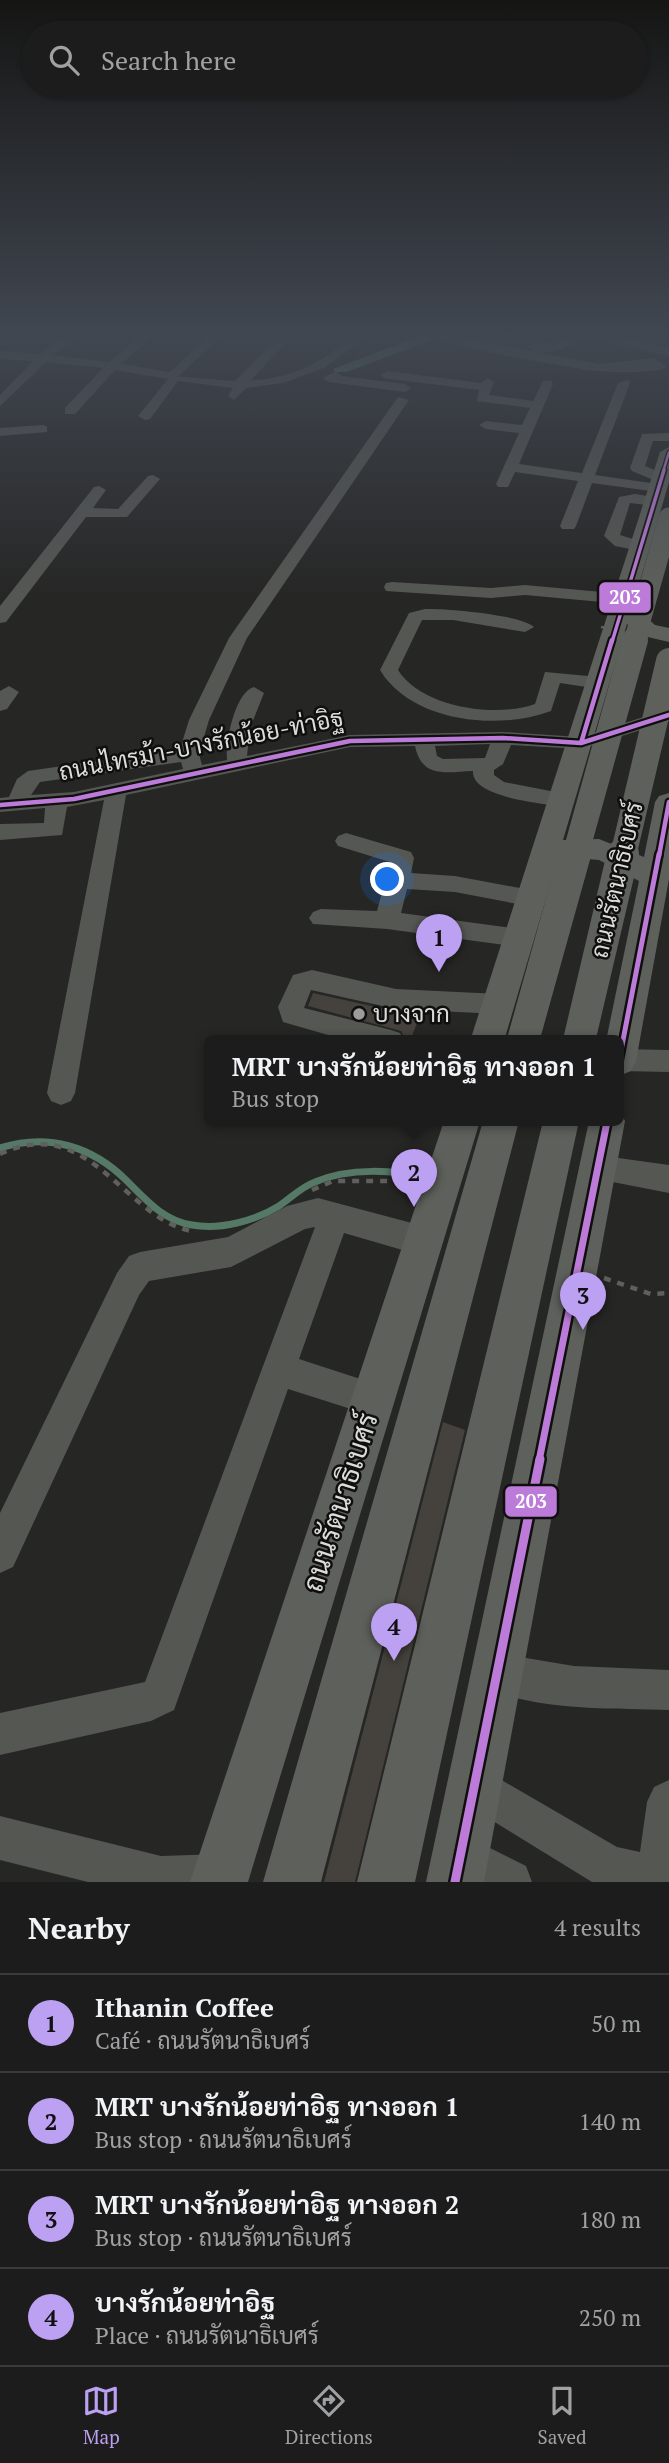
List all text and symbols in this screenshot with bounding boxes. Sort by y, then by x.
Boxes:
search box [21,21,648,98]
icon: search [45,41,83,79]
text: Search here [101,43,236,77]
line badge: 203 [598,581,652,614]
text: 203 [609,584,641,609]
street label: ถนนไทรม้า-บางรักน้อย-ท่าอิฐ [56,701,346,788]
street label: ถนนรัตนาธิเบศร์ [582,798,650,961]
your location [370,862,404,896]
pin: 1 [416,914,462,972]
place label: บางจาก [373,997,450,1029]
marker: บางจาก [351,1006,367,1022]
popup [204,1035,624,1126]
text: MRT บางรักน้อยท่าอิฐ ทางออก 1 [232,1049,596,1083]
text: Bus stop [232,1083,319,1114]
pin: 2 [391,1149,437,1207]
pin: 3 [560,1272,606,1330]
street label: ถนนรัตนาธิเบศร์ [293,1408,386,1596]
line badge: 203 [504,1485,558,1518]
text: 203 [515,1488,547,1513]
pin: 4 [371,1603,417,1661]
text: Nearby [28,1908,130,1948]
text: 4 results [554,1912,641,1943]
text: Ithanin Coffee [95,1990,274,2024]
text: 1 [45,2008,58,2039]
text: 50 m [591,2008,641,2039]
text: Café · ถนนรัตนาธิเบศร์ [95,2025,310,2056]
text: MRT บางรักน้อยท่าอิฐ ทางออก 1 [95,2089,459,2123]
text: 2 [45,2106,58,2137]
text: 140 m [579,2106,641,2137]
text: Bus stop · ถนนรัตนาธิเบศร์ [95,2124,352,2155]
text: MRT บางรักน้อยท่าอิฐ ทางออก 2 [95,2187,459,2221]
text: 3 [45,2204,58,2235]
text: 180 m [579,2204,641,2235]
text: Bus stop · ถนนรัตนาธิเบศร์ [95,2222,352,2253]
text: บางรักน้อยท่าอิฐ [95,2285,275,2319]
text: 4 [45,2302,58,2333]
text: 250 m [579,2302,641,2333]
text: Place · ถนนรัตนาธิเบศร์ [95,2320,319,2351]
tab: Map [82,2382,120,2449]
tab: Directions [285,2382,373,2449]
tab: Saved [537,2382,587,2449]

